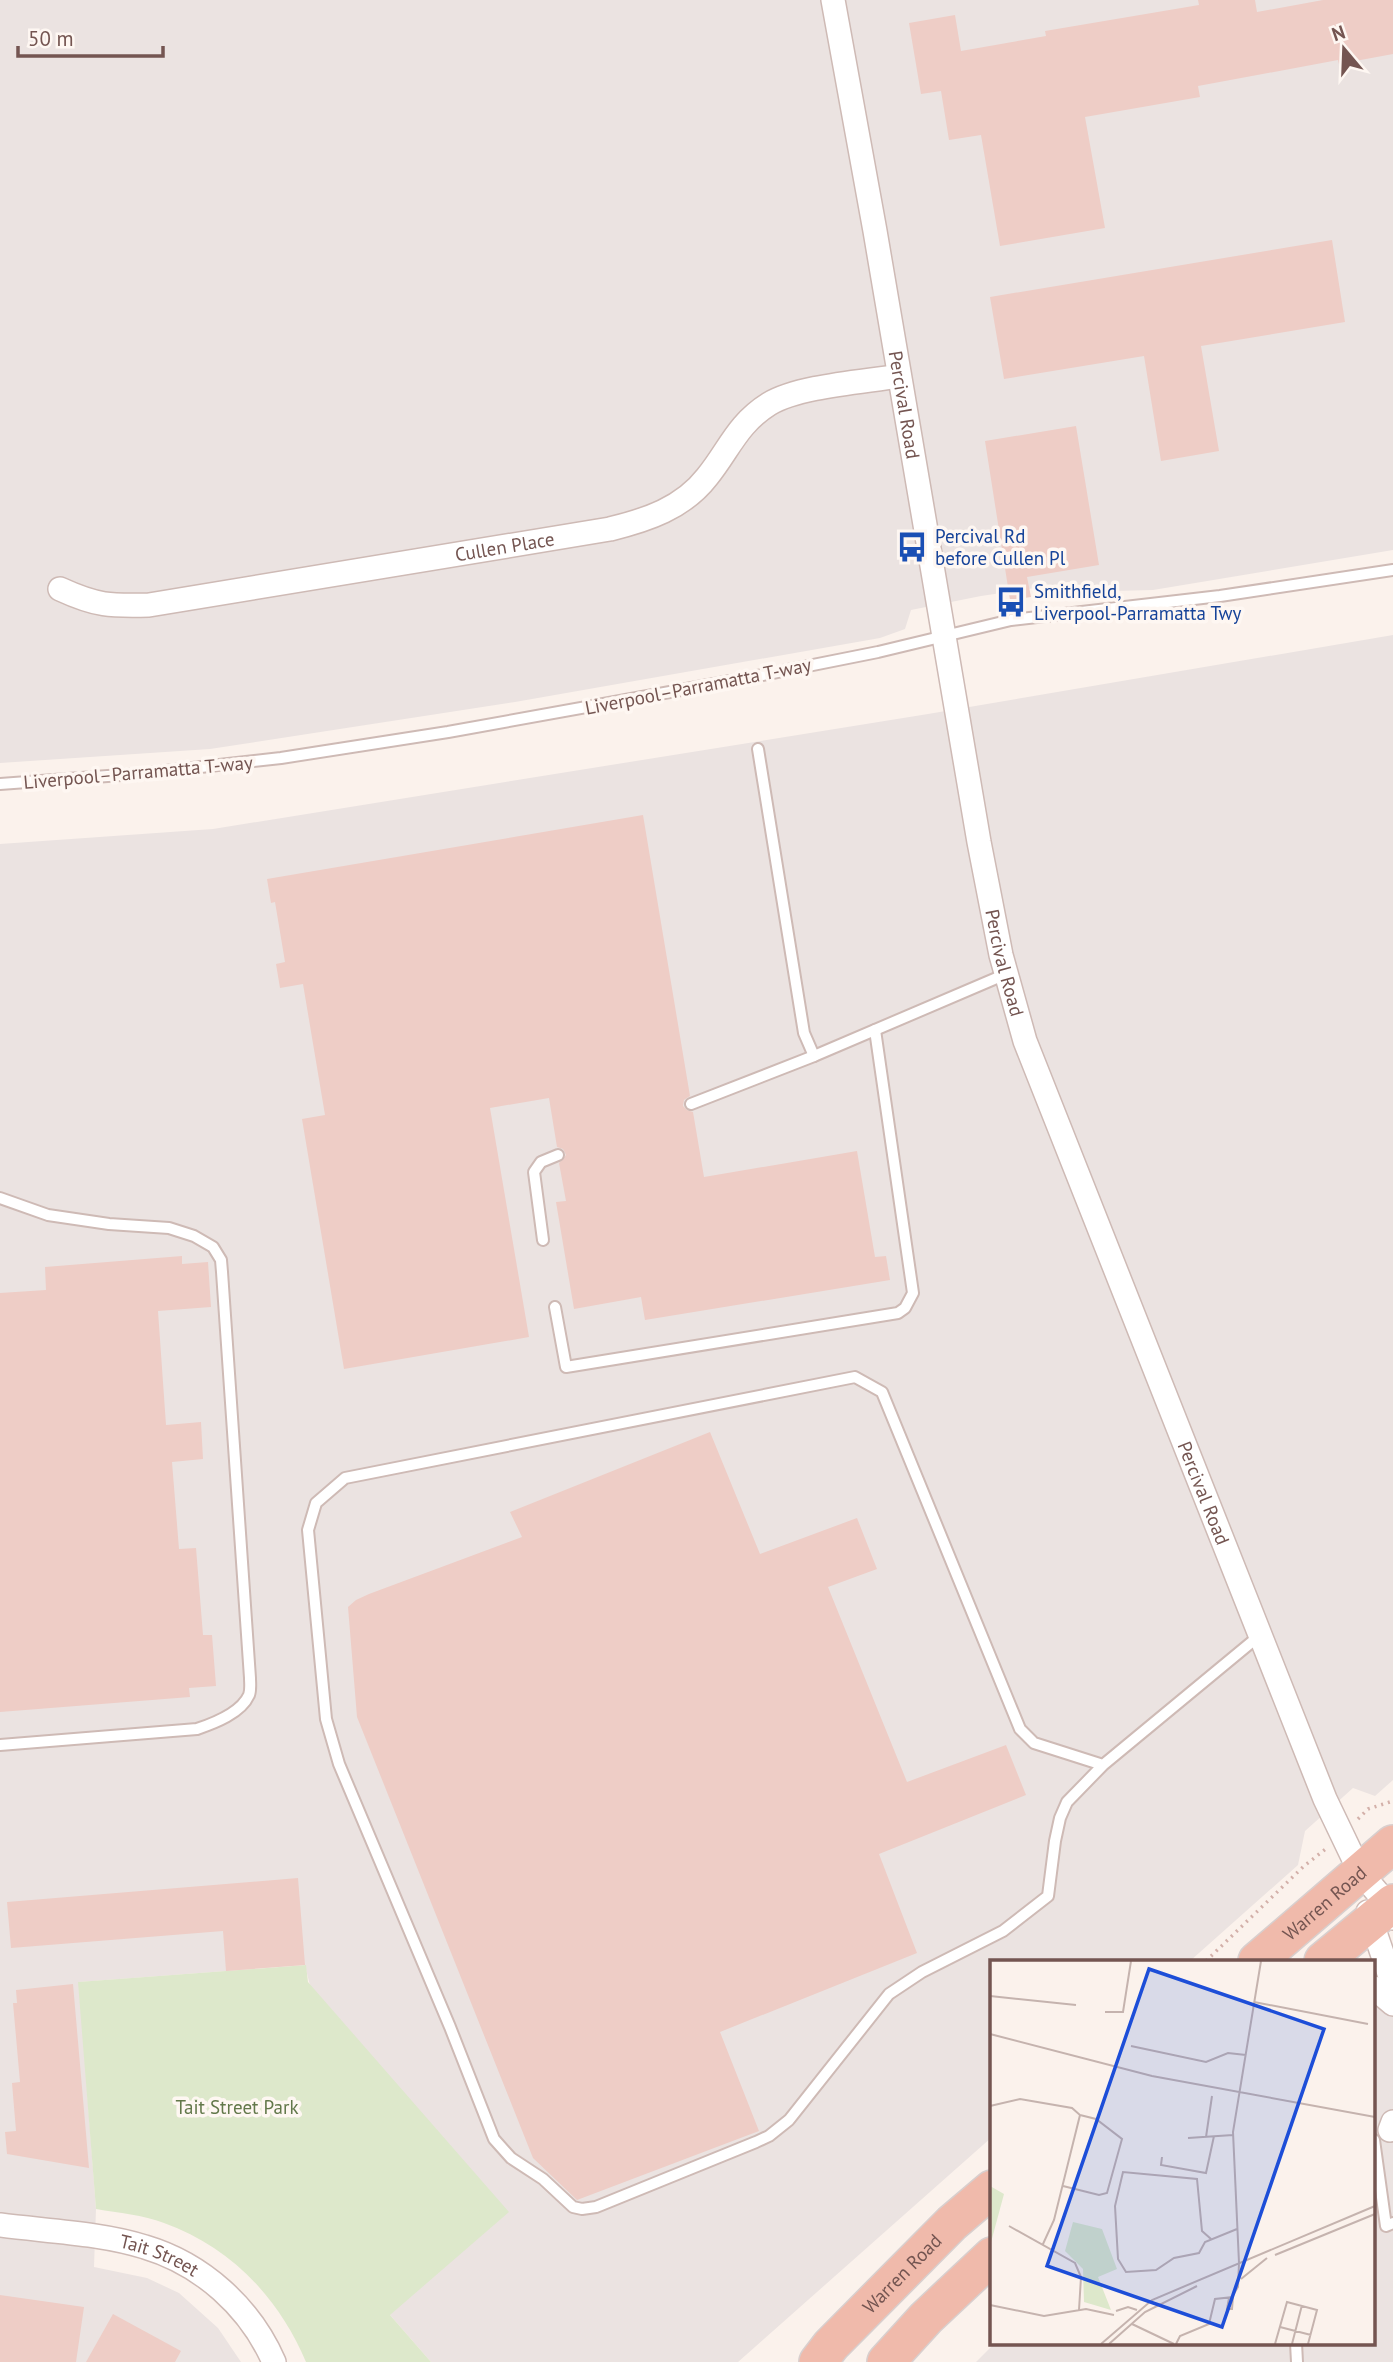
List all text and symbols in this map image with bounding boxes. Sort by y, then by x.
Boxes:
scale bar [18,14,163,58]
north arrow [1309,14,1379,84]
text: N [1329,20,1348,46]
text: 50 m [28,25,74,52]
street label: Percival Road [884,349,926,461]
place label: Percival Rd before Cullen Pl [935,524,1066,570]
street label: Cullen Place [453,526,556,566]
bus stop icon: Percival Rd before Cullen Pl [895,530,929,564]
place label: Smithfield, Liverpool-Parramatta Twy [1034,579,1242,625]
bus stop icon: Smithfield, Liverpool-Parramatta Twy [994,585,1028,619]
street label: Liverpool–Parramatta T-way [583,652,813,720]
street label: Liverpool–Parramatta T-way [22,750,254,794]
street label: Percival Road [980,907,1029,1019]
street label: Percival Road [1173,1438,1235,1548]
street label: Warren Road [1278,1860,1371,1946]
inset map [990,1960,1376,2344]
park label: Tait Street Park [175,2095,299,2119]
street label: Tait Street [118,2229,204,2282]
street label: Warren Road [857,2229,947,2318]

